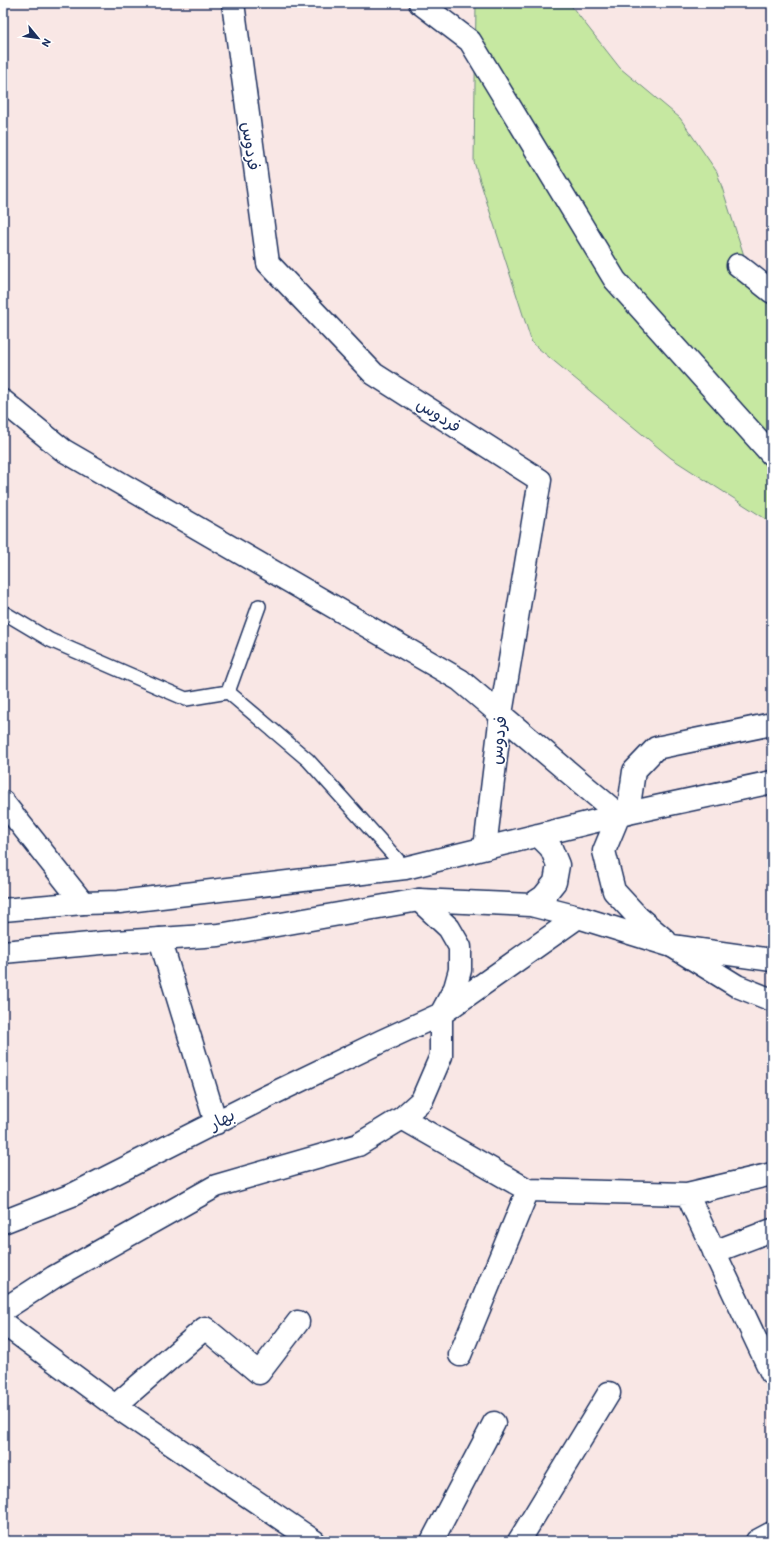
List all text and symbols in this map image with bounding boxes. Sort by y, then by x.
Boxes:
north arrow [18,18,58,58]
text: N [39,36,54,49]
street label: فردوس [238,120,264,172]
street label: فردوس [413,393,465,437]
street label: فردوس [485,715,511,765]
street label: بهار [204,1104,238,1135]

